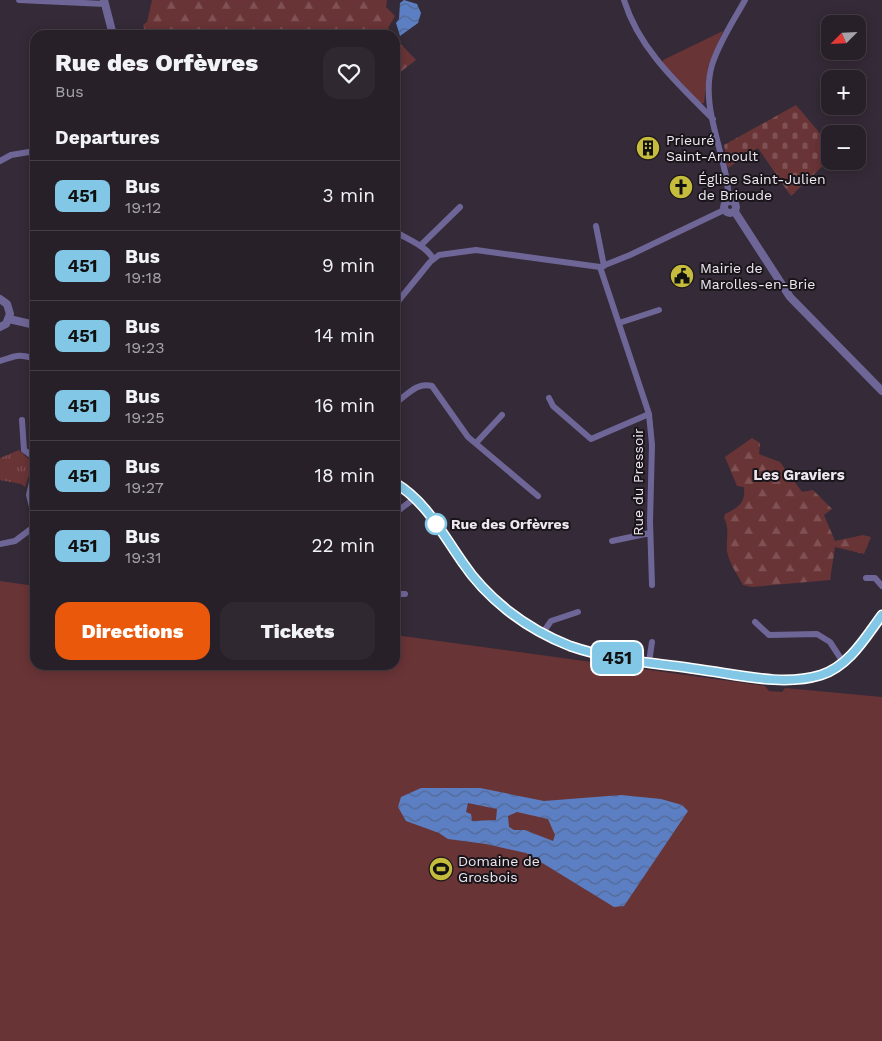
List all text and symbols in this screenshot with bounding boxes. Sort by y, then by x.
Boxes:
north arrow [821,15,866,60]
map controls [821,15,866,170]
button: heart [323,47,375,99]
text: Rue des Orfèvres [55,49,258,77]
button: + [821,70,866,115]
text: Bus [55,82,84,101]
button: − [821,125,866,170]
text: Departures [55,126,160,149]
place label: Prieuré Saint-Arnoult [666,132,758,164]
building icon: Prieuré Saint-Arnoult [635,135,661,161]
place label: Église Saint-Julien de Brioude [698,171,826,203]
church icon: Église Saint-Julien de Brioude [668,174,694,200]
text: Bus [125,175,160,198]
text: 3 min [323,184,375,207]
text: 451 [68,185,97,206]
text: 19:12 [125,198,161,217]
text: Bus [125,245,160,268]
text: 9 min [322,254,375,277]
text: 451 [68,255,97,276]
place label: Mairie de Marolles-en-Brie [700,260,815,292]
public building icon: Mairie de Marolles-en-Brie [669,263,695,289]
text: 19:18 [125,268,162,287]
text: Bus [125,315,160,338]
text: 14 min [315,324,375,347]
text: 451 [68,325,97,346]
text: 19:23 [125,338,165,357]
text: Bus [125,385,160,408]
text: 16 min [315,394,375,417]
text: 451 [68,395,97,416]
text: 19:25 [125,408,165,427]
street label: Rue du Pressoir [630,428,646,536]
text: Bus [125,455,160,478]
text: 18 min [314,464,375,487]
text: 451 [68,465,97,486]
district label: Les Graviers [753,466,845,484]
text: 19:27 [125,478,164,497]
marker: Rue des Orfèvres [425,513,447,535]
place label: Rue des Orfèvres [451,516,570,532]
text: Bus [125,525,160,548]
text: 22 min [311,534,375,557]
text: 451 [68,535,97,556]
text: 19:31 [125,548,161,567]
button: Directions [55,602,210,660]
button: Tickets [220,602,375,660]
line badge: 451 [588,642,646,674]
text: 451 [602,647,632,668]
place label: Domaine de Grosbois [458,853,540,885]
sports icon: Domaine de Grosbois [428,856,454,882]

